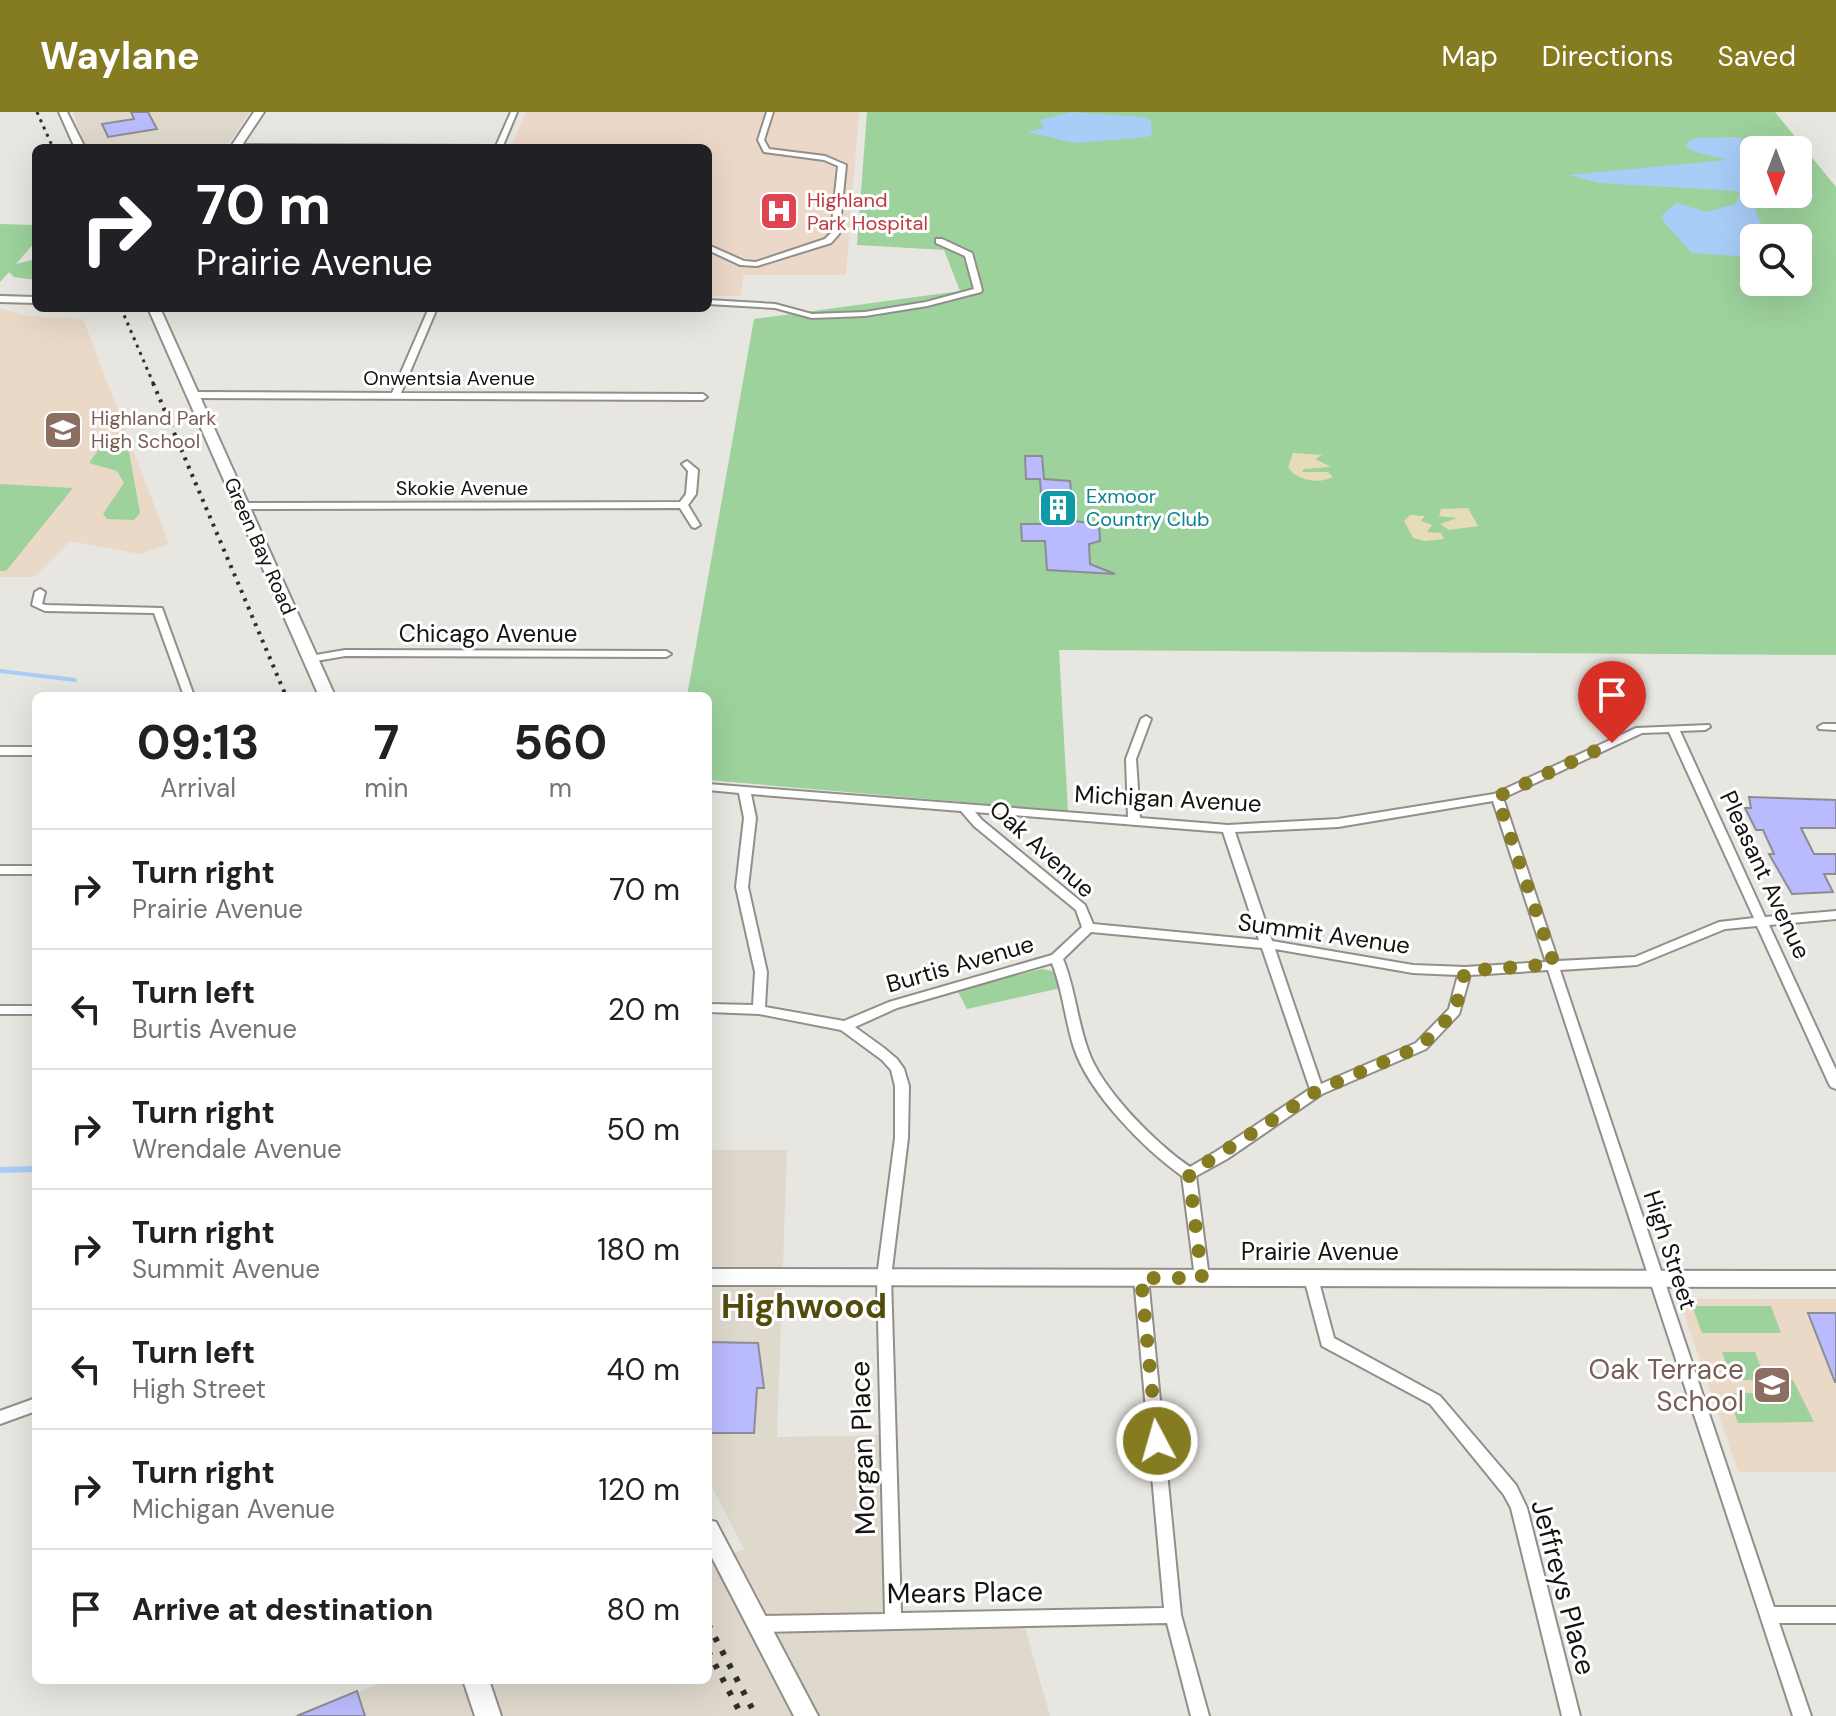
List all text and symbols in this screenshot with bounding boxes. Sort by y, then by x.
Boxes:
text: Waylane [40,31,200,81]
text: Map [1441,38,1498,75]
text: Directions [1542,38,1674,75]
text: Saved [1718,38,1796,75]
north arrow [1740,136,1812,208]
map controls [1740,136,1812,296]
text: 70 m [196,168,331,241]
icon: right [64,176,168,280]
place label: Highland Park Hospital [807,187,928,236]
hospital icon: Highland Park Hospital [758,190,800,232]
button: search [1740,224,1812,296]
text: Prairie Avenue [196,239,433,286]
street label: Onwentsia Avenue [363,365,535,391]
place label: Highland Park High School [91,405,216,454]
school or university icon: Highland Park High School [42,409,84,451]
street label: Green Bay Road [218,473,302,619]
street label: Skokie Avenue [396,475,528,501]
place label: Exmoor Country Club [1086,483,1210,532]
building icon: Exmoor Country Club [1037,487,1079,529]
street label: Chicago Avenue [399,618,577,649]
pin [1578,661,1646,743]
icon: arrive [1590,673,1634,717]
text: 09:13 [137,711,260,774]
text: 7 [373,711,399,774]
text: 560 [513,711,607,774]
text: Arrival [160,771,236,805]
text: min [364,771,409,805]
text: m [549,771,572,805]
street label: Michigan Avenue [1074,778,1262,819]
street label: Pleasant Avenue [1713,786,1818,964]
street label: Oak Avenue [983,793,1102,904]
text: Turn right [132,853,275,892]
icon: right [64,867,108,911]
text: 70 m [609,870,680,909]
text: Prairie Avenue [132,892,303,926]
street label: Summit Avenue [1236,906,1412,961]
street label: Burtis Avenue [882,928,1037,999]
text: Turn left [132,973,255,1012]
icon: left [64,987,108,1031]
text: 20 m [608,990,680,1029]
text: Burtis Avenue [132,1012,297,1046]
text: Turn right [132,1093,275,1132]
icon: right [64,1107,108,1151]
text: 50 m [606,1110,680,1149]
text: Wrendale Avenue [132,1132,342,1166]
street label: High Street [1637,1186,1704,1313]
text: Turn right [132,1213,275,1252]
icon: right [64,1227,108,1271]
text: 180 m [597,1230,680,1269]
street label: Prairie Avenue [1241,1236,1399,1267]
text: Summit Avenue [132,1252,320,1286]
district label: Highwood [721,1284,887,1329]
text: Turn left [132,1333,255,1372]
icon: left [64,1347,108,1391]
text: 40 m [607,1350,680,1389]
place label: Oak Terrace School [1589,1351,1744,1420]
street label: Morgan Place [841,1360,884,1536]
school or university icon: Oak Terrace School [1751,1364,1793,1406]
text: High Street [132,1372,266,1406]
position arrow [1115,1399,1199,1483]
text: Turn right [132,1453,275,1492]
icon: right [64,1467,108,1511]
text: 120 m [598,1470,680,1509]
text: Michigan Avenue [132,1492,335,1526]
street label: Jeffreys Place [1522,1495,1605,1679]
street label: Mears Place [887,1573,1043,1612]
icon: arrive [64,1587,108,1631]
text: Arrive at destination [132,1590,433,1629]
text: 80 m [607,1590,680,1629]

